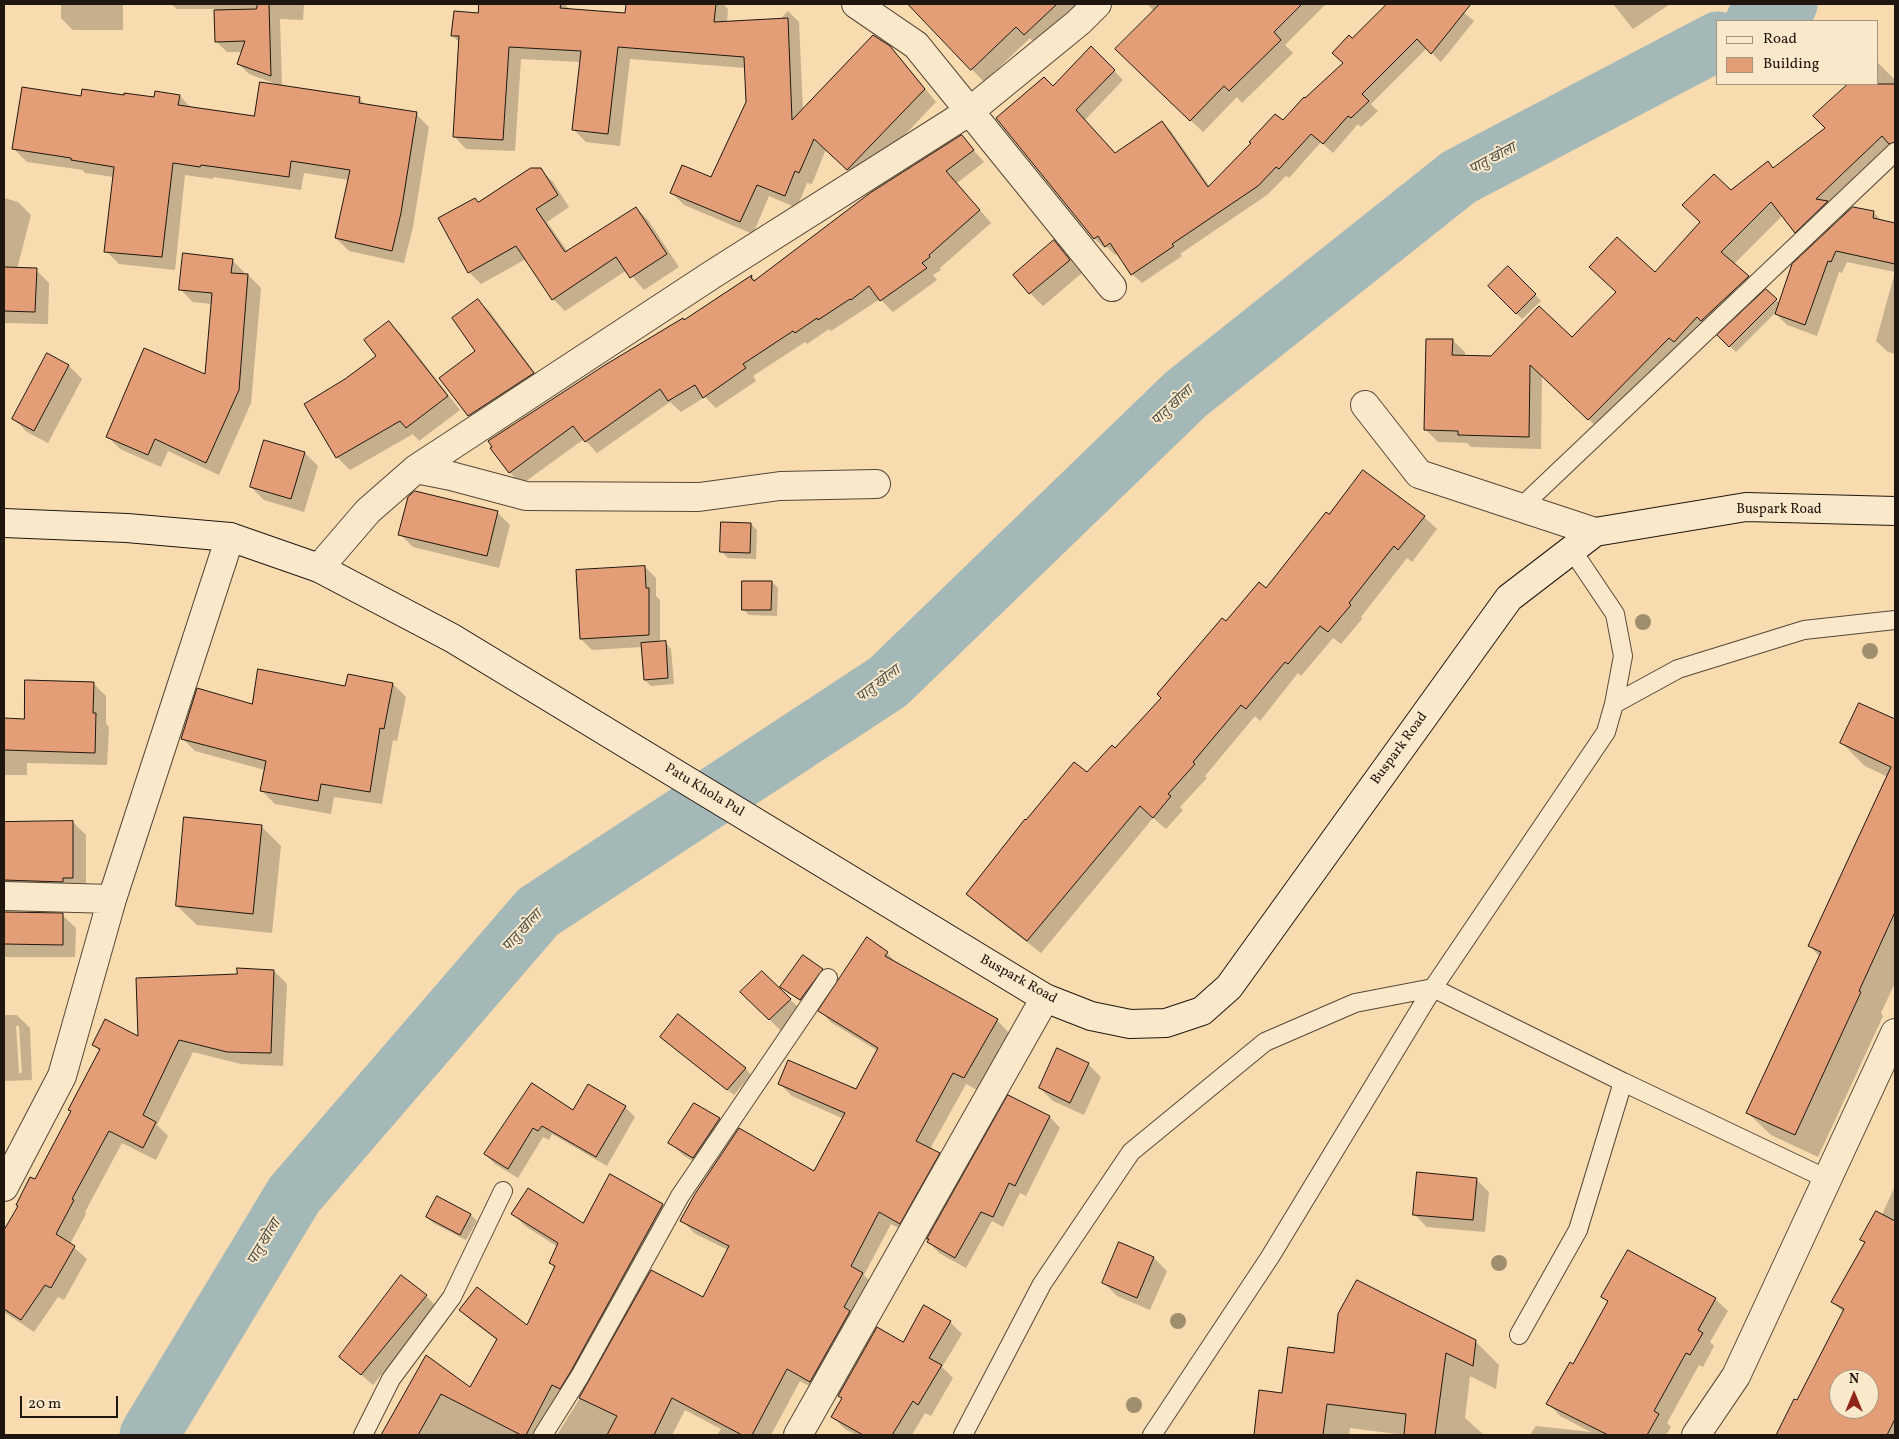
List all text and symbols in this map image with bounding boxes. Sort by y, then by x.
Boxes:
legend [1716,20,1879,85]
text: Road [1763,29,1797,50]
text: Building [1763,54,1819,75]
water label: पातु खोला [1466,140,1520,180]
water label: पातु खोला [1148,383,1198,431]
street label: Buspark Road [1736,502,1822,518]
water label: पातु खोला [853,663,905,707]
street label: Buspark Road [1368,709,1432,789]
street label: Patu Khola Pul [661,761,747,821]
water label: पातु खोला [499,907,547,957]
street label: Buspark Road [977,952,1059,1008]
water label: पातु खोला [244,1217,286,1269]
north arrow [1829,1369,1879,1419]
text: N [1849,1370,1859,1389]
scale bar [22,1386,120,1418]
text: 20 m [28,1394,61,1415]

